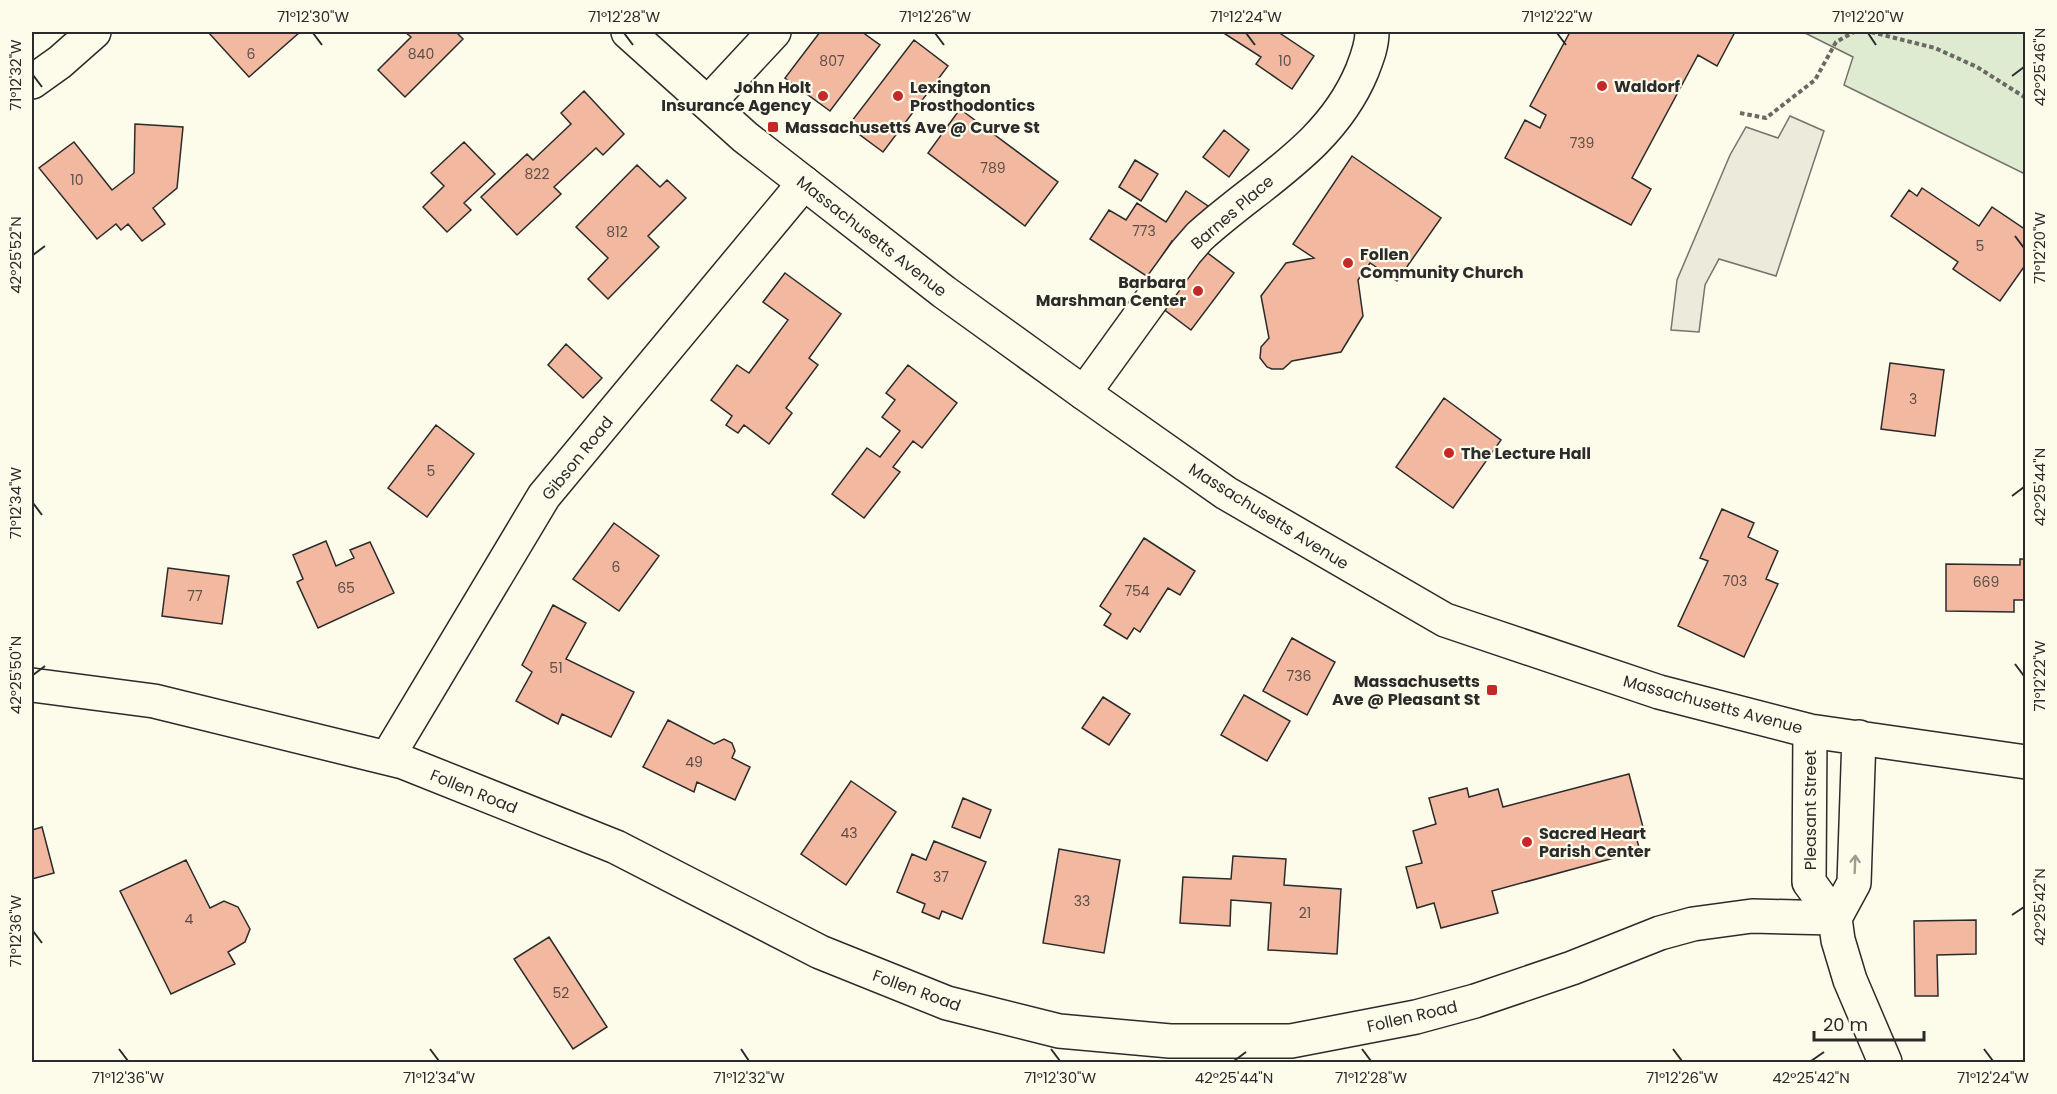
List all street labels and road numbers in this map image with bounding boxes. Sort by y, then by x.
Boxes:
street label: Massachusetts Avenue [792,170,952,302]
street label: Barnes Place [1186,170,1279,255]
street label: Gibson Road [536,411,618,505]
street label: Massachusetts Avenue [1184,458,1353,575]
street label: Massachusetts Avenue [1621,669,1805,740]
street label: Pleasant Street [1799,750,1822,870]
street label: Follen Road [427,764,521,819]
street label: Follen Road [870,964,964,1017]
street label: Follen Road [1365,995,1460,1038]

